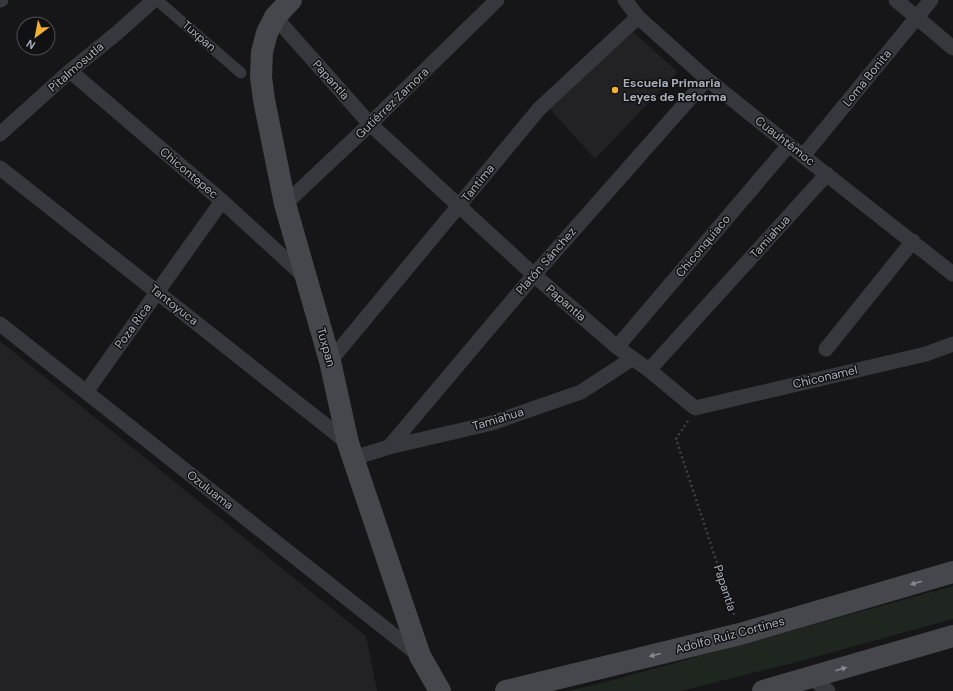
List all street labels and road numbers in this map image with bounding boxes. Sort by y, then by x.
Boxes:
street label: Tuxpan [179,17,219,55]
street label: Pitalmosutla [45,39,107,95]
street label: Loma Bonita [839,46,895,110]
street label: Papantla [309,57,353,103]
street label: Gutiérrez Zamora [352,64,432,142]
street label: Cuauhtémoc [752,113,818,169]
street label: Chicontepec [156,144,222,202]
street label: Tantima [458,161,498,205]
street label: Chiconquiaco [672,211,734,281]
street label: Tamiahua [746,212,794,262]
street label: Platón Sánchez [512,224,580,298]
street label: Tantoyuca [146,281,202,329]
street label: Papantla [543,281,589,325]
street label: Poza Rica [111,300,155,352]
street label: Tuxpan [313,326,339,368]
street label: Chiconamel [791,362,859,392]
street label: Tamiahua [470,404,526,434]
street label: Ozuluama [183,467,237,513]
street label: Papantla [710,563,740,613]
street label: Adolfo Ruiz Cortines [674,613,786,657]

